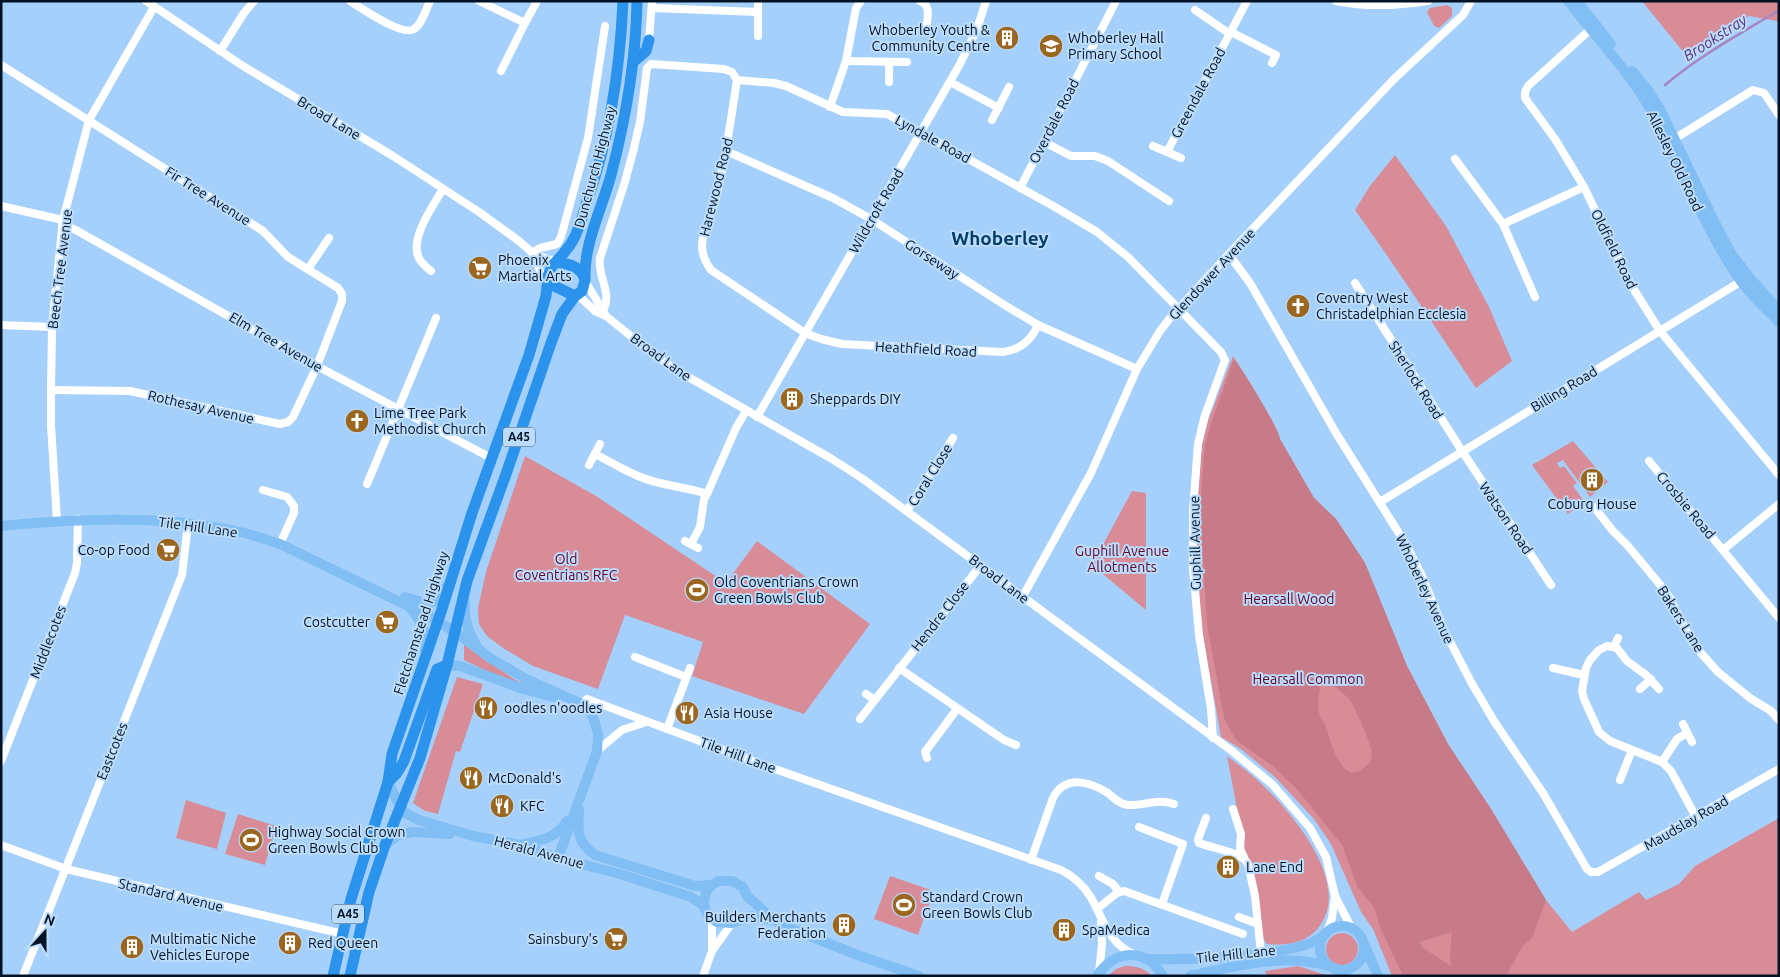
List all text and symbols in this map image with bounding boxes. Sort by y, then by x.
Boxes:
water label: Brookstray [1680,10,1750,64]
place label: Whoberley Youth & Community Centre [869,22,991,54]
building icon: Whoberley Youth & Community Centre [994,25,1020,51]
place label: Whoberley Hall Primary School [1068,30,1164,62]
school or university icon: Whoberley Hall Primary School [1038,33,1064,59]
street label: Greendale Road [1167,45,1229,141]
street label: Overdale Road [1026,76,1082,166]
street label: Broad Lane [294,93,364,143]
street label: Dunchurch Highway [571,104,619,230]
street label: Allesley Old Road [1644,108,1706,214]
street label: Lyndale Road [892,112,974,166]
street label: Harewood Road [696,136,736,238]
street label: Fir Tree Avenue [162,163,254,229]
street label: Wildcroft Road [845,166,907,256]
street label: Oldfield Road [1588,207,1640,291]
street label: Beech Tree Avenue [45,208,75,330]
street label: Glendower Avenue [1165,225,1259,323]
district label: Whoberley [951,227,1049,249]
street label: Gorseway [902,236,962,283]
place label: Phoenix Martial Arts [498,252,572,284]
supermarket icon: Phoenix Martial Arts [467,255,493,281]
place label: Coventry West Christadelphian Ecclesia [1316,290,1467,322]
church icon: Coventry West Christadelphian Ecclesia [1285,293,1311,319]
street label: Elm Tree Avenue [226,309,326,375]
street label: Broad Lane [628,330,694,384]
street label: Heathfield Road [875,338,977,360]
street label: Sherlock Road [1386,338,1446,422]
street label: Billing Road [1528,363,1600,415]
building icon: Sheppards DIY [779,386,805,412]
street label: Rothesay Avenue [146,387,256,427]
place label: Sheppards DIY [810,391,901,407]
place label: Lime Tree Park Methodist Church [374,405,486,437]
church icon: Lime Tree Park Methodist Church [344,408,370,434]
road number: A45 [503,428,535,447]
street label: Coral Close [905,441,955,509]
building icon: Coburg House [1579,467,1605,493]
street label: Crosbie Road [1653,468,1719,542]
street label: Watson Road [1476,479,1536,557]
street label: Guphill Avenue [1186,496,1204,590]
place label: Coburg House [1547,496,1637,512]
street label: Tile Hill Lane [157,514,239,540]
street label: Whoberley Avenue [1393,532,1457,646]
supermarket icon: Co-op Food [155,537,181,563]
place label: Co-op Food [78,542,150,558]
park label: Guphill Avenue Allotments [1075,543,1169,575]
street label: Fletchamstead Highway [390,549,452,697]
park label: Old Coventrians RFC [515,551,618,583]
street label: Broad Lane [966,551,1032,607]
place label: Old Coventrians Crown Green Bowls Club [714,574,859,606]
sports icon: Old Coventrians Crown Green Bowls Club [684,577,710,603]
street label: Hendre Close [908,578,972,654]
street label: Bakers Lane [1654,583,1708,655]
park label: Hearsall Wood [1243,591,1335,607]
street label: Middlecotes [27,603,69,681]
supermarket icon: Costcutter [374,609,400,635]
place label: Costcutter [303,614,371,630]
park label: Hearsall Common [1253,671,1363,687]
restaurant icon: oodles n'oodles [473,695,499,721]
place label: oodles n'oodles [504,700,602,716]
restaurant icon: Asia House [674,700,700,726]
place label: Asia House [704,705,773,721]
street label: Eastcotes [93,720,131,782]
street label: Tile Hill Lane [698,734,778,776]
restaurant icon: McDonald's [458,765,484,791]
place label: McDonald's [488,770,561,786]
street label: Maudslay Road [1641,792,1731,854]
restaurant icon: KFC [489,793,515,819]
place label: KFC [520,798,545,814]
place label: Highway Social Crown Green Bowls Club [268,824,406,856]
sports icon: Highway Social Crown Green Bowls Club [238,827,264,853]
street label: Herald Avenue [492,832,586,872]
building icon: Lane End [1215,854,1241,880]
place label: Lane End [1246,859,1303,875]
street label: Standard Avenue [117,875,225,915]
place label: Standard Crown Green Bowls Club [922,889,1033,921]
sports icon: Standard Crown Green Bowls Club [891,892,917,918]
road number: A45 [332,904,364,924]
north arrow [20,907,70,957]
place label: Builders Merchants Federation [705,909,826,941]
text: N [42,911,57,929]
building icon: Builders Merchants Federation [831,912,857,938]
building icon: SpaMedica [1051,917,1077,943]
place label: SpaMedica [1082,922,1150,938]
supermarket icon: Sainsbury's [603,926,629,952]
building icon: Red Queen [277,930,303,956]
place label: Multimatic Niche Vehicles Europe [150,931,256,963]
place label: Sainsbury's [528,931,598,947]
building icon: Multimatic Niche Vehicles Europe [119,934,145,960]
place label: Red Queen [308,935,378,951]
street label: Tile Hill Lane [1195,942,1277,966]

